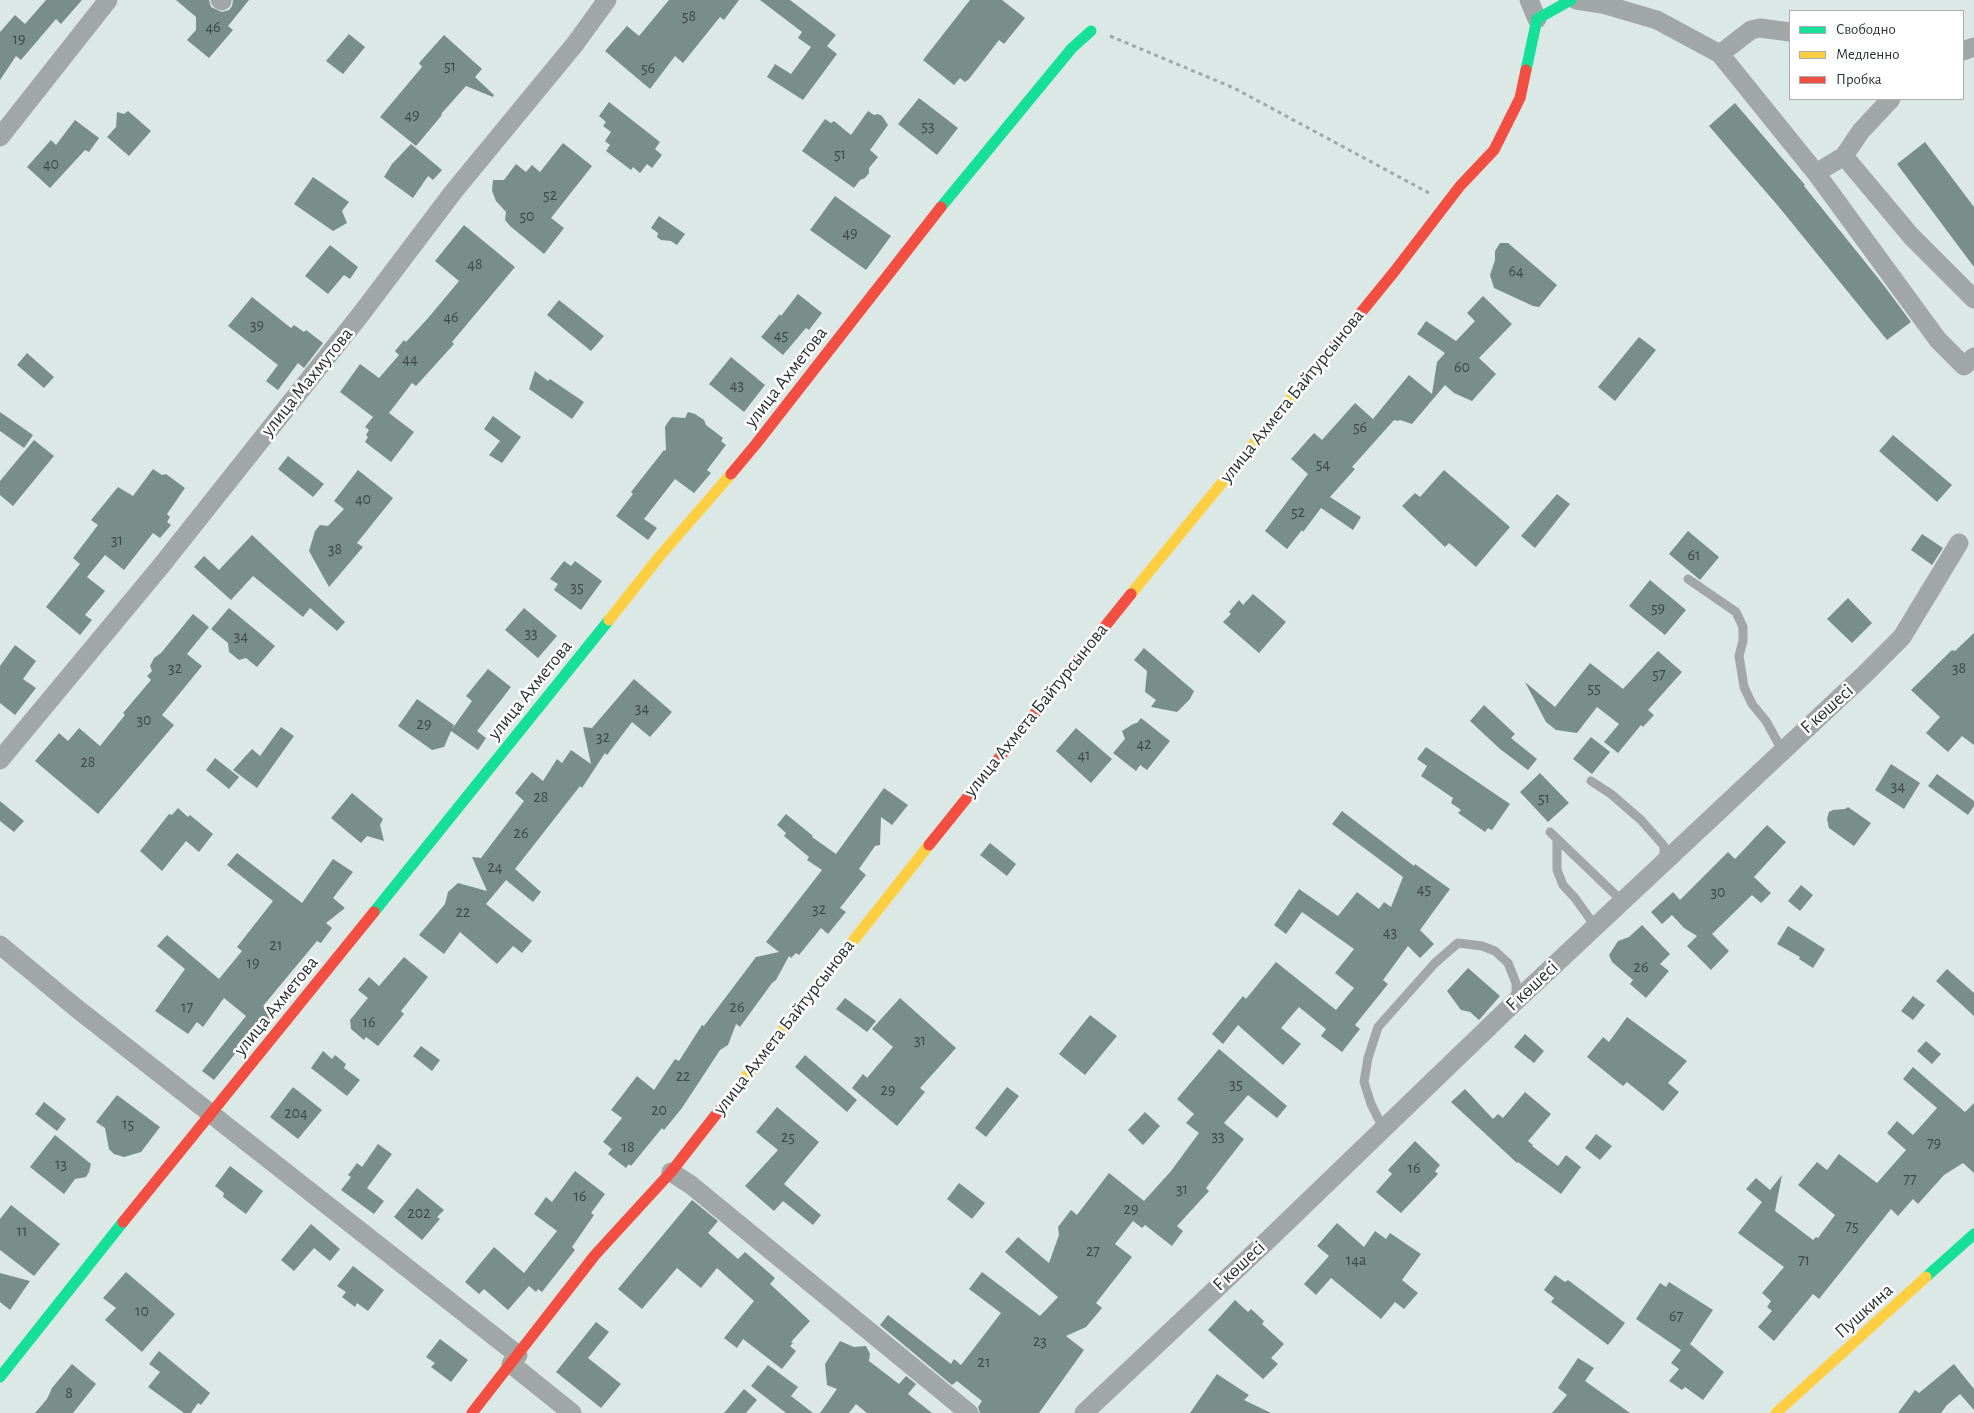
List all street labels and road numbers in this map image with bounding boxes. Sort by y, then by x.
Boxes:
street label: улица Ахмета Байтурсынова [1215,305,1369,487]
street label: улица Ахметова [740,322,832,432]
street label: улица Махмутова [256,323,358,441]
street label: улица Ахмета Байтурсынова [959,619,1113,801]
street label: улица Ахметова [483,636,577,744]
street label: F көшесі [1796,679,1858,739]
street label: улица Ахмета Байтурсынова [708,935,860,1119]
street label: улица Ахметова [229,952,323,1060]
street label: F көшесі [1501,956,1563,1016]
street label: F көшесі [1208,1236,1270,1296]
street label: Пушкина [1830,1279,1898,1343]

